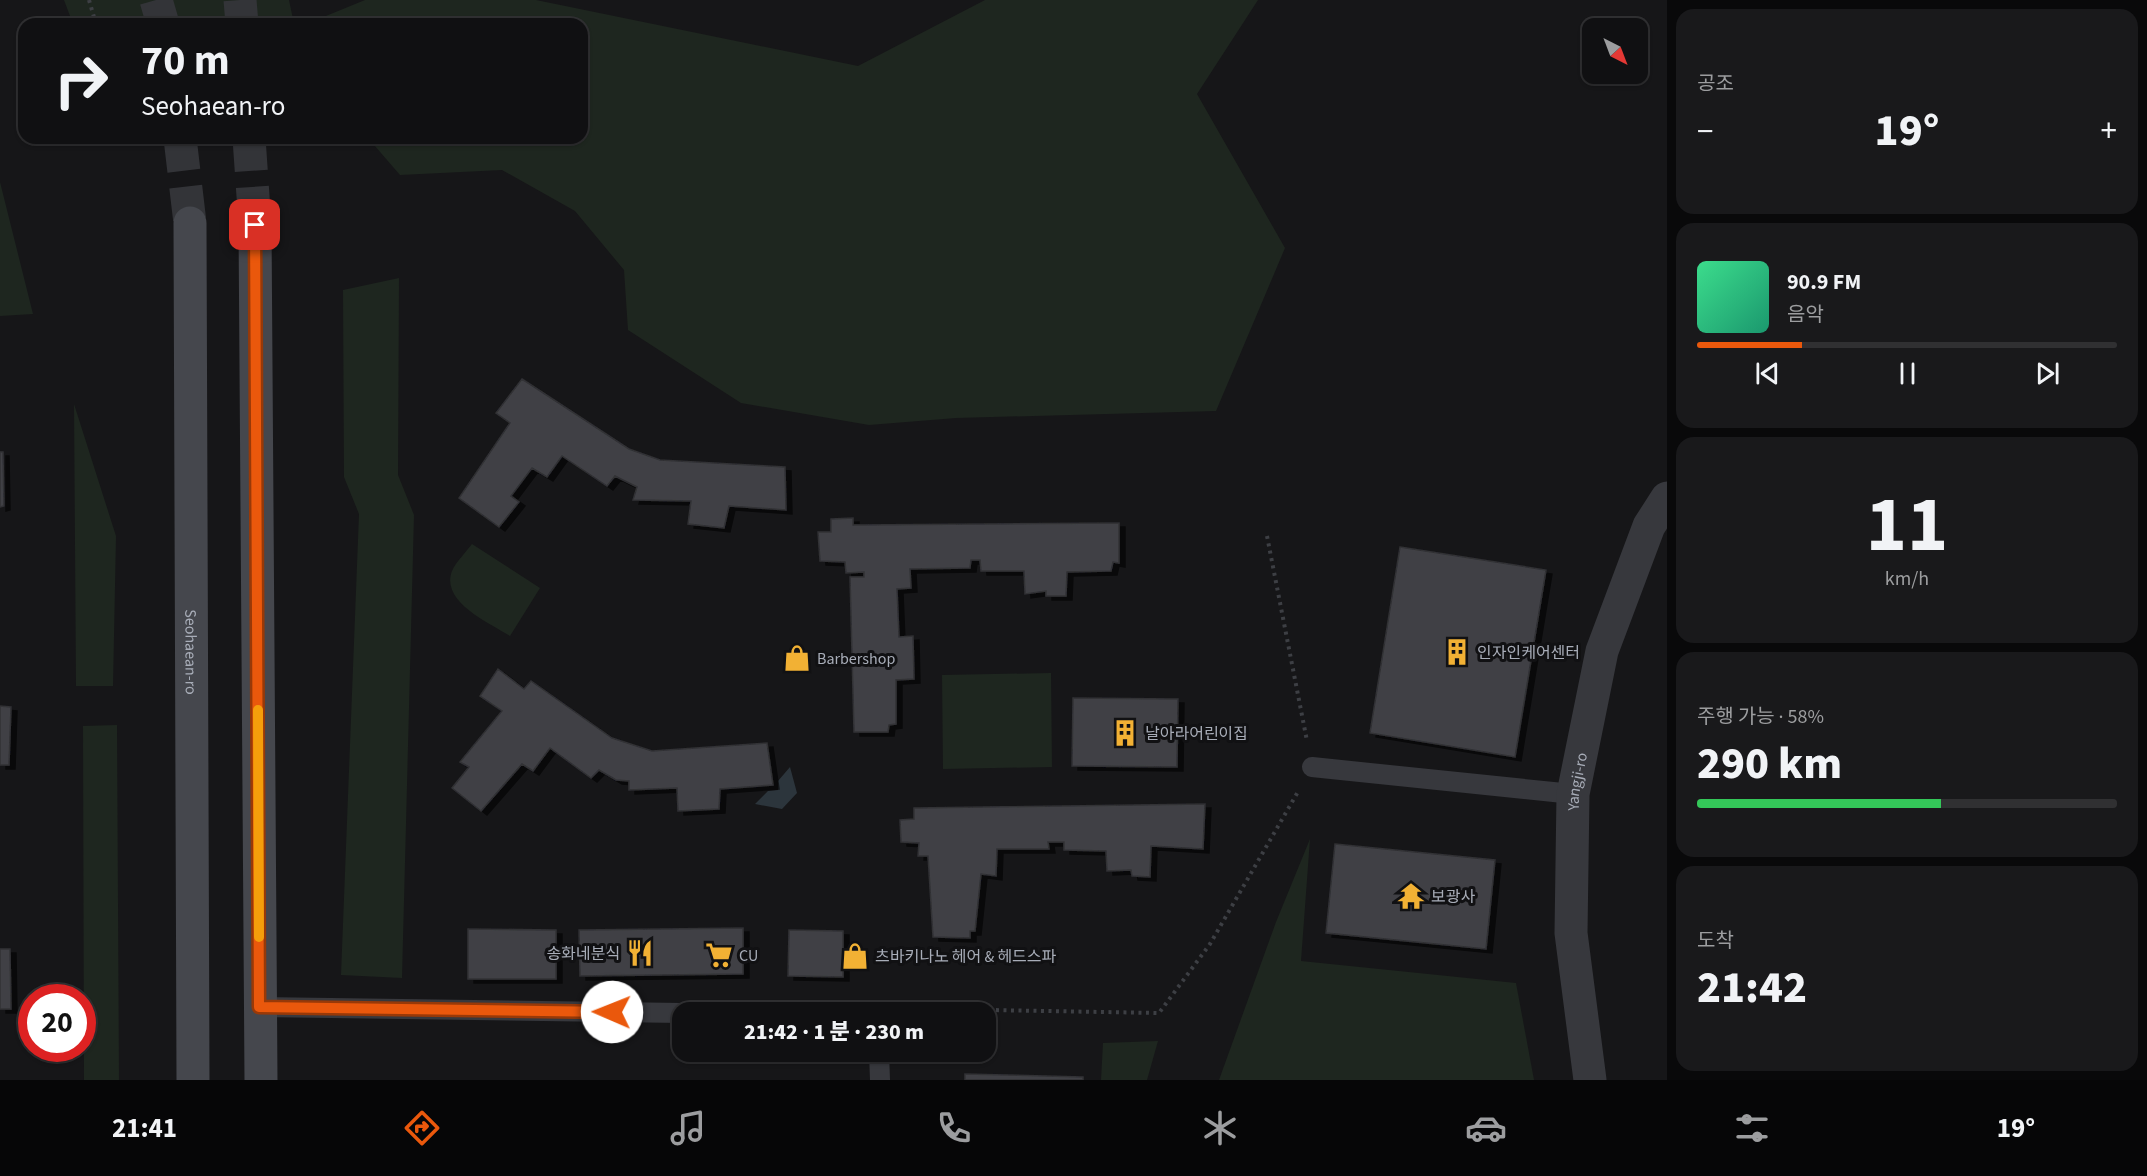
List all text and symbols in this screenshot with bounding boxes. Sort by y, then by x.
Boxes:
north arrow [1582,18,1648,84]
map controls [1582,18,1648,84]
text: 70 m [141,31,230,91]
icon: right [42,42,120,120]
text: 공조 [1697,70,1734,98]
text: Seohaean-ro [141,87,285,126]
text: 19° [1875,99,1939,163]
text: − [1697,108,1713,155]
text: + [2101,108,2117,155]
pin [229,199,280,250]
icon: arrive [238,208,271,241]
text: 90.9 FM [1787,266,1861,298]
text: 음악 [1787,301,1824,329]
icon: previous [1751,357,1784,390]
icon: pause [1891,357,1924,390]
icon: next [2031,357,2064,390]
text: 11 [1866,470,1948,581]
text: km/h [1885,565,1929,593]
street label: Seohaean-ro [179,609,202,695]
building icon: 인자인케어센터 [1442,637,1472,667]
place label: 인자인케어센터 [1477,642,1580,664]
shop icon: Barbershop [782,643,812,673]
place label: Barbershop [817,648,895,670]
text: 주행 가능 · 58% [1697,703,1824,731]
building icon: 날아라어린이집 [1110,718,1140,748]
place label: 날아라어린이집 [1145,723,1248,745]
text: 290 km [1697,732,1842,796]
street label: Yangji-ro [1563,751,1593,812]
temple icon: 보광사 [1396,881,1426,911]
place label: 보광사 [1431,886,1475,908]
text: 도착 [1697,927,1734,955]
restaurant icon: 송화네분식 [625,938,655,968]
supermarket icon: CU [704,940,734,970]
shop icon: 츠바키나노 헤어 & 헤드스파 [840,941,870,971]
place label: 송화네분식 [546,943,620,965]
place label: CU [739,945,758,967]
place label: 츠바키나노 헤어 & 헤드스파 [875,946,1057,968]
text: 21:42 [1697,956,1807,1020]
position arrow [580,980,644,1044]
speed limit sign: 20 [18,984,96,1062]
text: 21:42 · 1 분 · 230 m [744,1016,924,1048]
icon: directions [401,1107,443,1149]
icon: music [667,1107,709,1149]
icon: phone [933,1107,975,1149]
icon: climate [1199,1107,1241,1149]
icon: car [1465,1107,1507,1149]
icon: filters [1731,1107,1773,1149]
text: 21:41 [112,1109,177,1148]
text: 19° [1997,1109,2035,1148]

